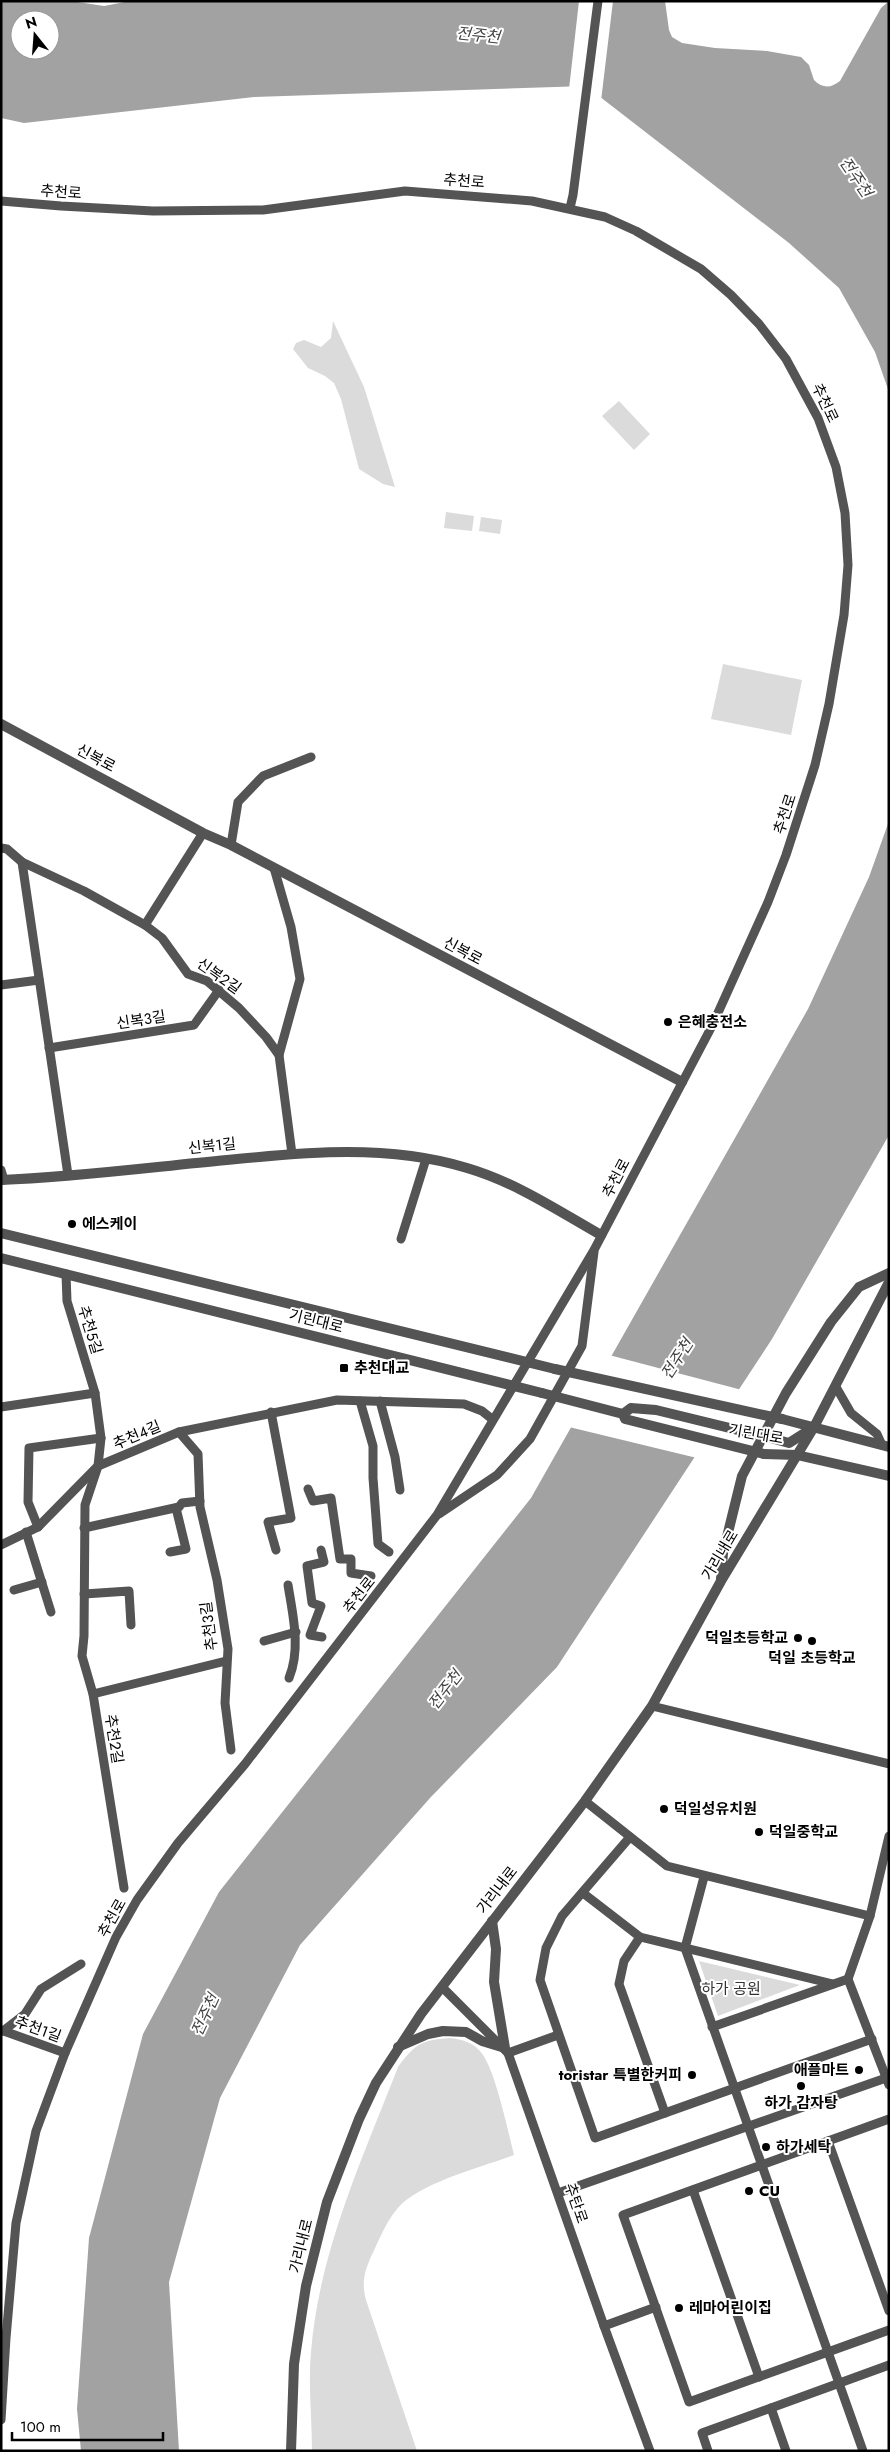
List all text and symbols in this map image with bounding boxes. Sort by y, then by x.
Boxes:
north arrow [10,10,60,60]
text: N [23,11,39,34]
water label: 전주천 [455,21,503,49]
water label: 전주천 [834,152,879,204]
street label: 추천로 [443,169,485,193]
street label: 추천로 [40,180,82,204]
street label: 추천로 [806,380,844,426]
street label: 신복로 [73,739,119,777]
street label: 추천로 [768,791,802,837]
street label: 신복로 [440,932,486,970]
street label: 신복2길 [192,953,246,999]
street label: 신복3길 [115,1005,167,1035]
place label: 은혜충전소 [678,1011,747,1033]
marker: 은혜충전소 [662,1016,674,1028]
street label: 신복1길 [187,1133,237,1159]
street label: 추천로 [597,1155,635,1201]
place label: 에스케이 [82,1213,137,1235]
marker: 에스케이 [66,1218,78,1230]
street label: 추천5길 [72,1303,108,1357]
street label: 기린대로 [287,1304,345,1338]
water label: 전주천 [655,1332,700,1384]
place label: 추천대교 [354,1357,409,1379]
marker: 추천대교 [338,1362,350,1374]
street label: 추천4길 [110,1415,164,1455]
street label: 기린대로 [727,1418,785,1450]
street label: 가리내로 [696,1526,744,1584]
street label: 추천로 [338,1572,380,1618]
street label: 추천3길 [195,1600,223,1652]
place label: 덕일초등학교 [705,1627,788,1649]
marker: 덕일초등학교 [792,1632,804,1644]
marker: 덕일 초등학교 [806,1635,818,1647]
place label: 덕일 초등학교 [768,1647,856,1669]
water label: 전주천 [422,1664,469,1714]
street label: 추천2길 [99,1713,129,1765]
place label: 덕일성유치원 [674,1798,757,1820]
marker: 덕일성유치원 [658,1803,670,1815]
place label: 덕일중학교 [769,1821,838,1843]
marker: 덕일중학교 [753,1826,765,1838]
street label: 가리내로 [471,1861,523,1919]
street label: 추천로 [92,1895,132,1941]
park label: 하가 공원 [701,1978,761,2000]
water label: 전주천 [185,1988,226,2040]
street label: 추천1길 [12,2010,64,2048]
place label: 애플마트 [794,2059,849,2081]
place label: toristar 특별한커피 [559,2064,682,2086]
marker: 애플마트 [853,2064,865,2076]
marker: toristar 특별한커피 [686,2069,698,2081]
marker: 하가 감자탕 [795,2080,807,2092]
place label: 하가 감자탕 [764,2092,838,2114]
place label: 하가세탁 [776,2136,831,2158]
marker: 하가세탁 [760,2141,772,2153]
street label: 추탄로 [559,2180,593,2226]
place label: CU [759,2180,780,2202]
marker: CU [743,2185,755,2197]
street label: 가리내로 [284,2217,318,2275]
place label: 레마어린이집 [689,2297,772,2319]
marker: 레마어린이집 [673,2302,685,2314]
scale bar [12,2410,164,2442]
text: 100 m [20,2416,61,2438]

